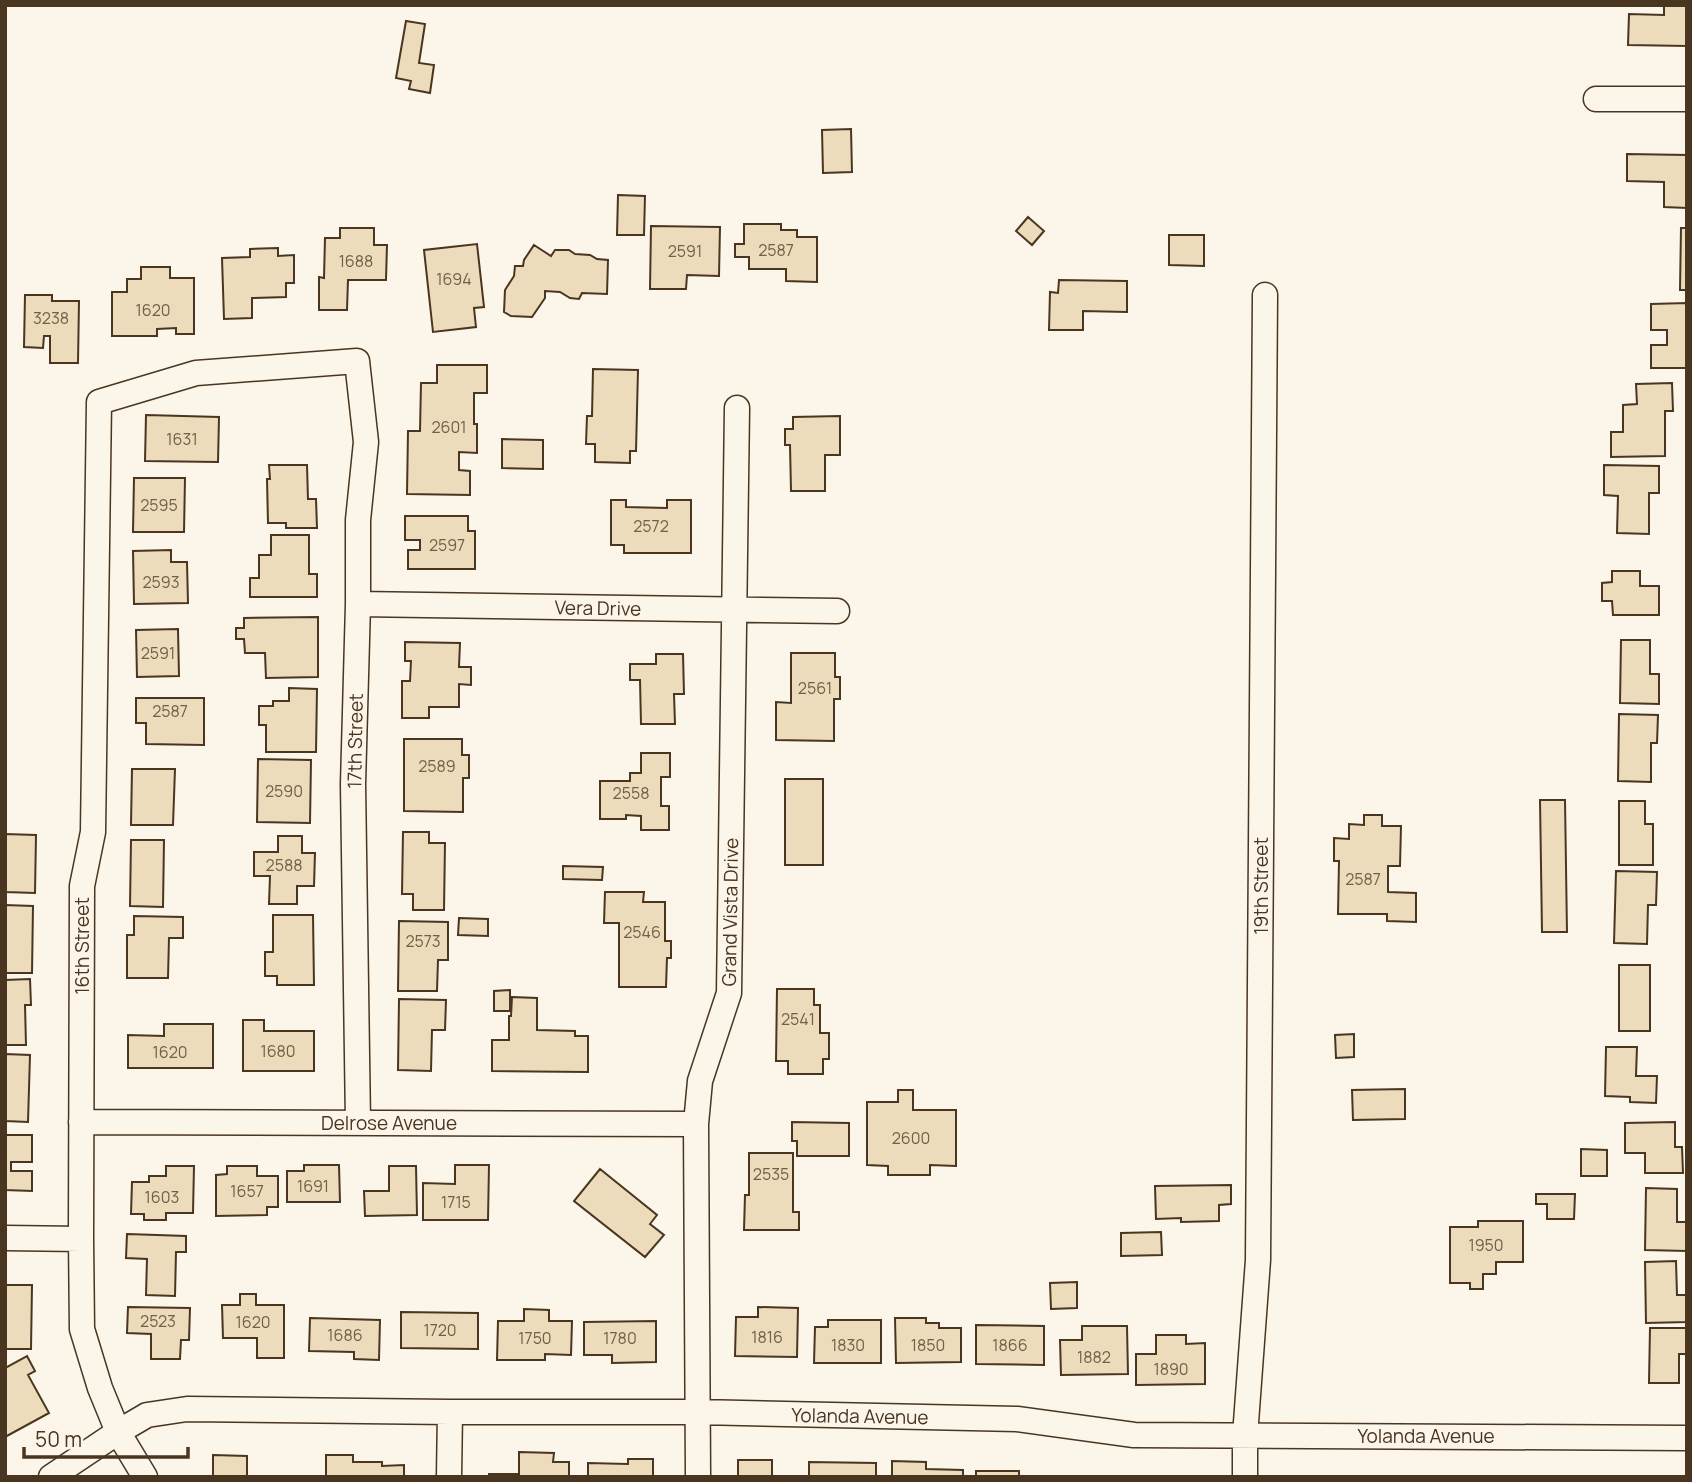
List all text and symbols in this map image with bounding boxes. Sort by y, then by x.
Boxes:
house number: 2587 [758,239,794,261]
house number: 2591 [668,240,702,262]
house number: 1688 [339,250,373,272]
house number: 1694 [436,268,472,290]
house number: 1620 [135,299,171,321]
house number: 3238 [33,307,69,329]
house number: 2601 [431,416,467,438]
house number: 1631 [166,428,198,450]
house number: 2595 [140,494,178,516]
house number: 2572 [633,515,669,537]
house number: 2597 [429,534,465,556]
house number: 2593 [142,571,180,593]
street label: Vera Drive [554,594,642,622]
house number: 2591 [141,642,175,664]
house number: 2561 [798,677,832,699]
street label: 17th Street [341,693,369,789]
house number: 2587 [152,700,188,722]
house number: 2589 [418,755,456,777]
house number: 2590 [265,780,303,802]
house number: 2558 [613,782,649,804]
street label: Grand Vista Drive [716,837,744,987]
street label: 19th Street [1248,837,1274,935]
house number: 2588 [266,854,302,876]
house number: 2587 [1345,868,1381,890]
street label: 16th Street [69,897,95,995]
house number: 2546 [623,921,661,943]
house number: 2573 [405,930,441,952]
house number: 2541 [781,1008,815,1030]
house number: 1680 [260,1040,296,1062]
house number: 1620 [152,1041,188,1063]
street label: Delrose Avenue [321,1110,457,1136]
house number: 2600 [892,1127,930,1149]
house number: 2535 [753,1163,789,1185]
house number: 1691 [297,1175,329,1197]
house number: 1657 [230,1180,264,1202]
house number: 1603 [145,1186,179,1208]
house number: 1715 [441,1191,471,1213]
house number: 1950 [1468,1234,1504,1256]
house number: 2523 [140,1310,176,1332]
house number: 1620 [235,1311,271,1333]
house number: 1720 [423,1319,457,1341]
house number: 1686 [327,1324,363,1346]
house number: 1816 [751,1326,783,1348]
house number: 1750 [518,1327,552,1349]
house number: 1780 [603,1327,637,1349]
house number: 1830 [831,1334,865,1356]
house number: 1850 [911,1334,945,1356]
house number: 1866 [992,1334,1028,1356]
house number: 1882 [1077,1346,1111,1368]
house number: 1890 [1153,1358,1189,1380]
street label: Yolanda Avenue [791,1402,929,1430]
scale bar [24,1416,189,1460]
street label: Yolanda Avenue [1357,1423,1495,1449]
text: 50 m [35,1425,82,1453]

